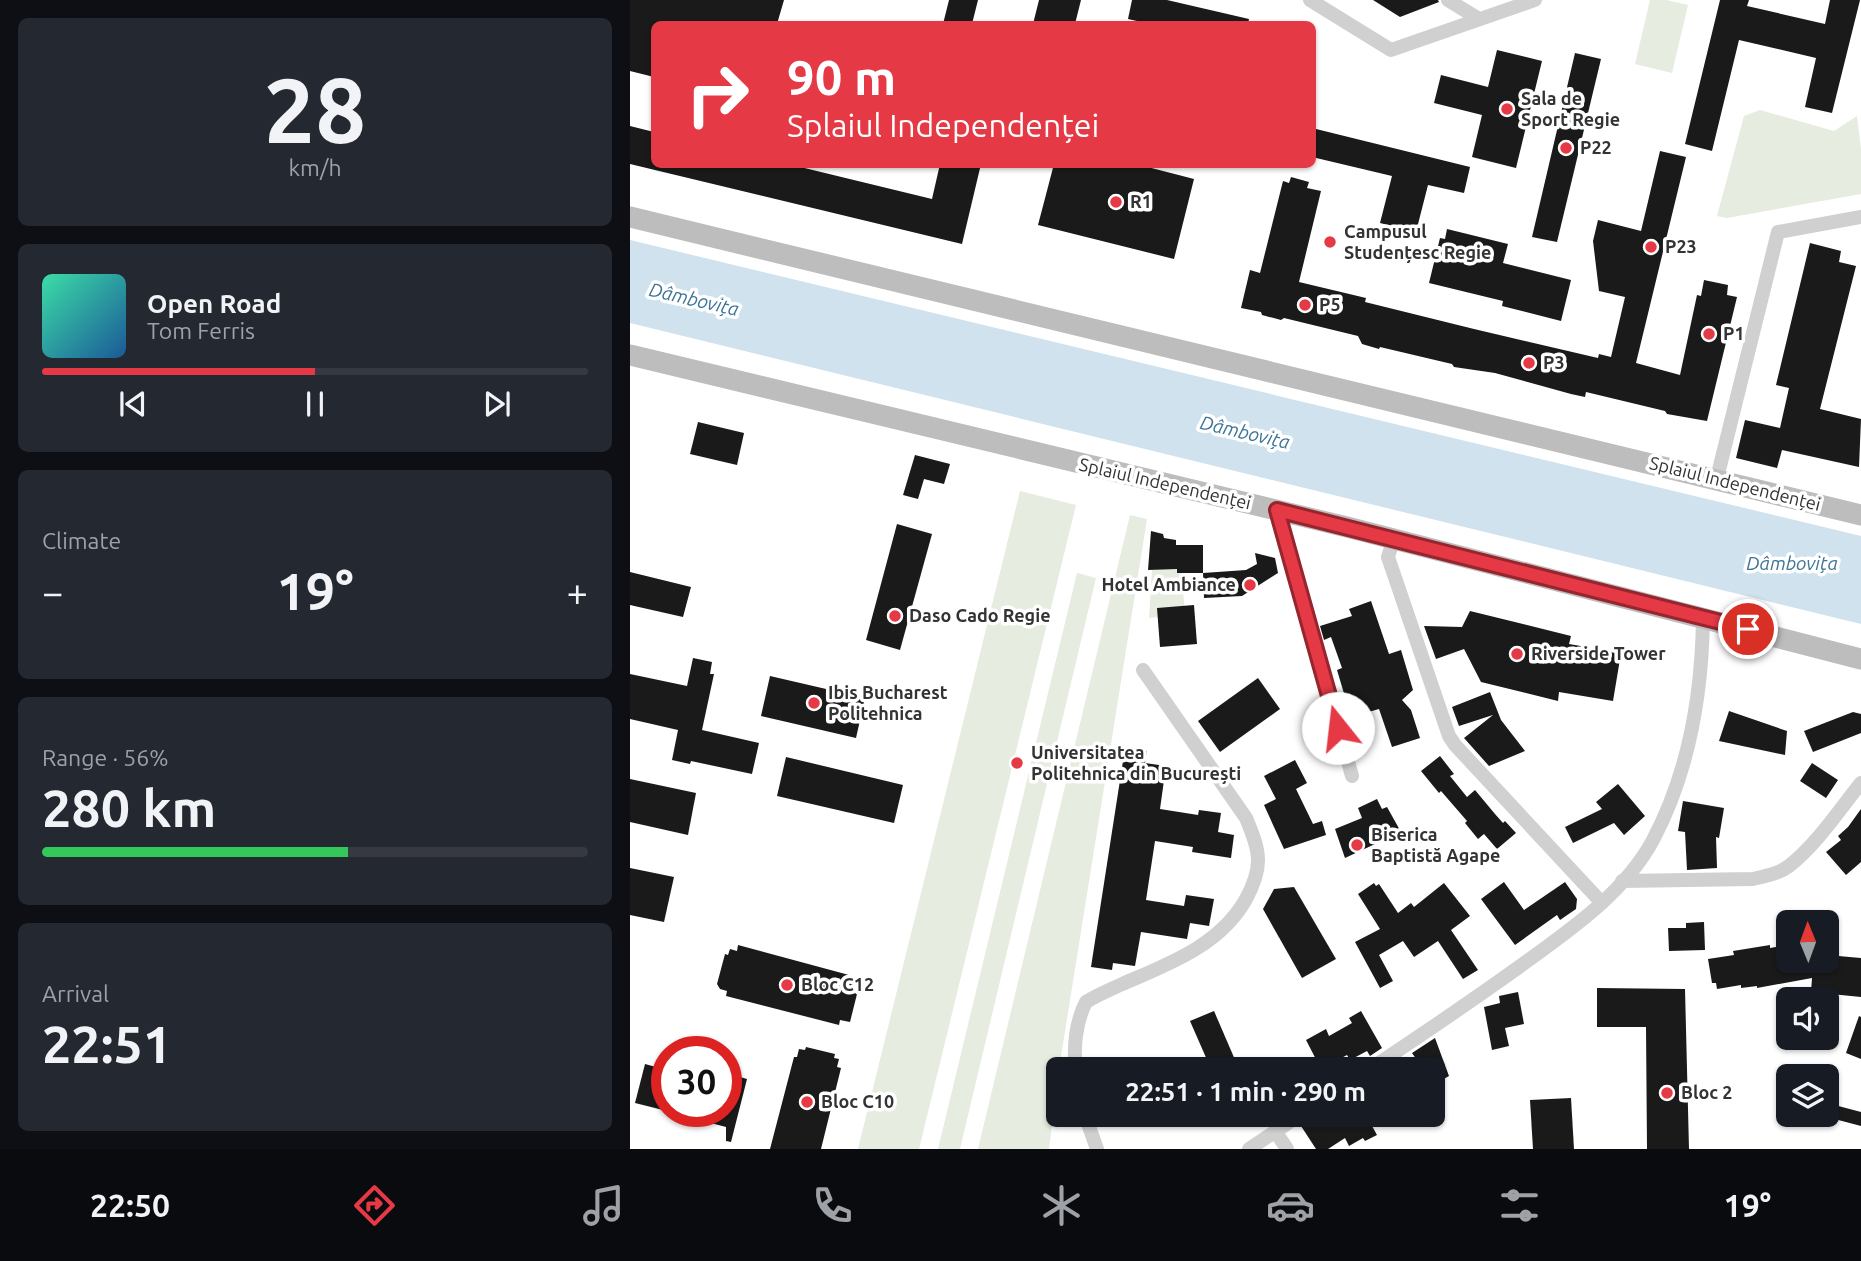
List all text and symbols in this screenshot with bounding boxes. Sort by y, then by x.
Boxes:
icon: right [672,49,763,140]
text: 90 m [787,49,896,104]
text: 28 [264,58,366,160]
place label: Sala de Sport Regie [1521,88,1620,129]
marker: Sala de Sport Regie [1499,101,1515,117]
text: Splaiul Independenței [787,107,1099,143]
place label: P22 [1580,137,1612,157]
marker: P22 [1558,140,1574,156]
text: km/h [288,155,342,180]
place label: R1 [1130,191,1152,211]
marker: R1 [1108,194,1124,210]
place label: Campusul Studențesc Regie [1344,221,1491,263]
marker: Campusul Studențesc Regie [1322,234,1338,250]
place label: P23 [1665,236,1697,256]
marker: P23 [1643,239,1659,255]
water label: Dâmbovița [647,278,741,320]
text: Open Road [147,289,281,318]
place label: P5 [1319,294,1341,314]
marker: P5 [1297,297,1313,313]
text: Tom Ferris [147,318,255,343]
place label: P1 [1723,323,1745,343]
marker: P1 [1701,326,1717,342]
place label: P3 [1543,352,1565,372]
marker: P3 [1521,355,1537,371]
icon: previous [114,385,152,423]
icon: pause [296,385,334,423]
icon: next [478,385,516,423]
water label: Dâmbovița [1198,411,1292,453]
street label: Splaiul Independenței [1648,452,1823,514]
street label: Splaiul Independenței [1077,454,1253,513]
text: Climate [42,528,121,553]
water label: Dâmbovița [1746,552,1838,574]
text: 19° [276,562,354,620]
text: − [42,571,63,613]
text: + [567,571,588,613]
place label: Hotel Ambiance [1101,574,1236,594]
marker: Hotel Ambiance [1242,577,1258,593]
pin [1718,599,1778,659]
place label: Daso Cado Regie [909,605,1051,625]
marker: Daso Cado Regie [887,608,903,624]
icon: arrive [1729,610,1767,648]
place label: Riverside Tower [1531,643,1666,663]
marker: Riverside Tower [1509,646,1525,662]
place label: Ibis Bucharest Politehnica [828,682,948,723]
position arrow [1301,691,1375,765]
marker: Ibis Bucharest Politehnica [806,695,822,711]
place label: Universitatea Politehnica din București [1031,742,1241,784]
text: Range · 56% [42,745,169,770]
marker: Universitatea Politehnica din București [1009,755,1025,771]
text: 280 km [42,779,216,837]
place label: Biserica Baptistă Agape [1371,824,1500,865]
marker: Biserica Baptistă Agape [1349,837,1365,853]
north arrow [1776,910,1839,973]
map controls [1776,910,1839,1127]
place label: Bloc C12 [801,974,874,994]
marker: Bloc C12 [779,977,795,993]
text: Arrival [42,981,109,1006]
button: sound [1776,987,1839,1050]
text: 22:51 [42,1015,172,1073]
speed limit sign: 30 [651,1036,742,1127]
button: layers [1776,1064,1839,1127]
text: 22:51 · 1 min · 290 m [1125,1077,1366,1106]
place label: Bloc 2 [1681,1082,1732,1102]
marker: Bloc 2 [1659,1085,1675,1101]
place label: Bloc C10 [821,1091,894,1111]
marker: Bloc C10 [799,1094,815,1110]
icon: directions [350,1181,399,1230]
icon: music [579,1181,628,1230]
icon: phone [808,1181,857,1230]
icon: climate [1037,1181,1086,1230]
icon: car [1266,1181,1315,1230]
icon: filters [1495,1181,1544,1230]
text: 22:50 [90,1187,170,1223]
text: 19° [1724,1187,1771,1223]

